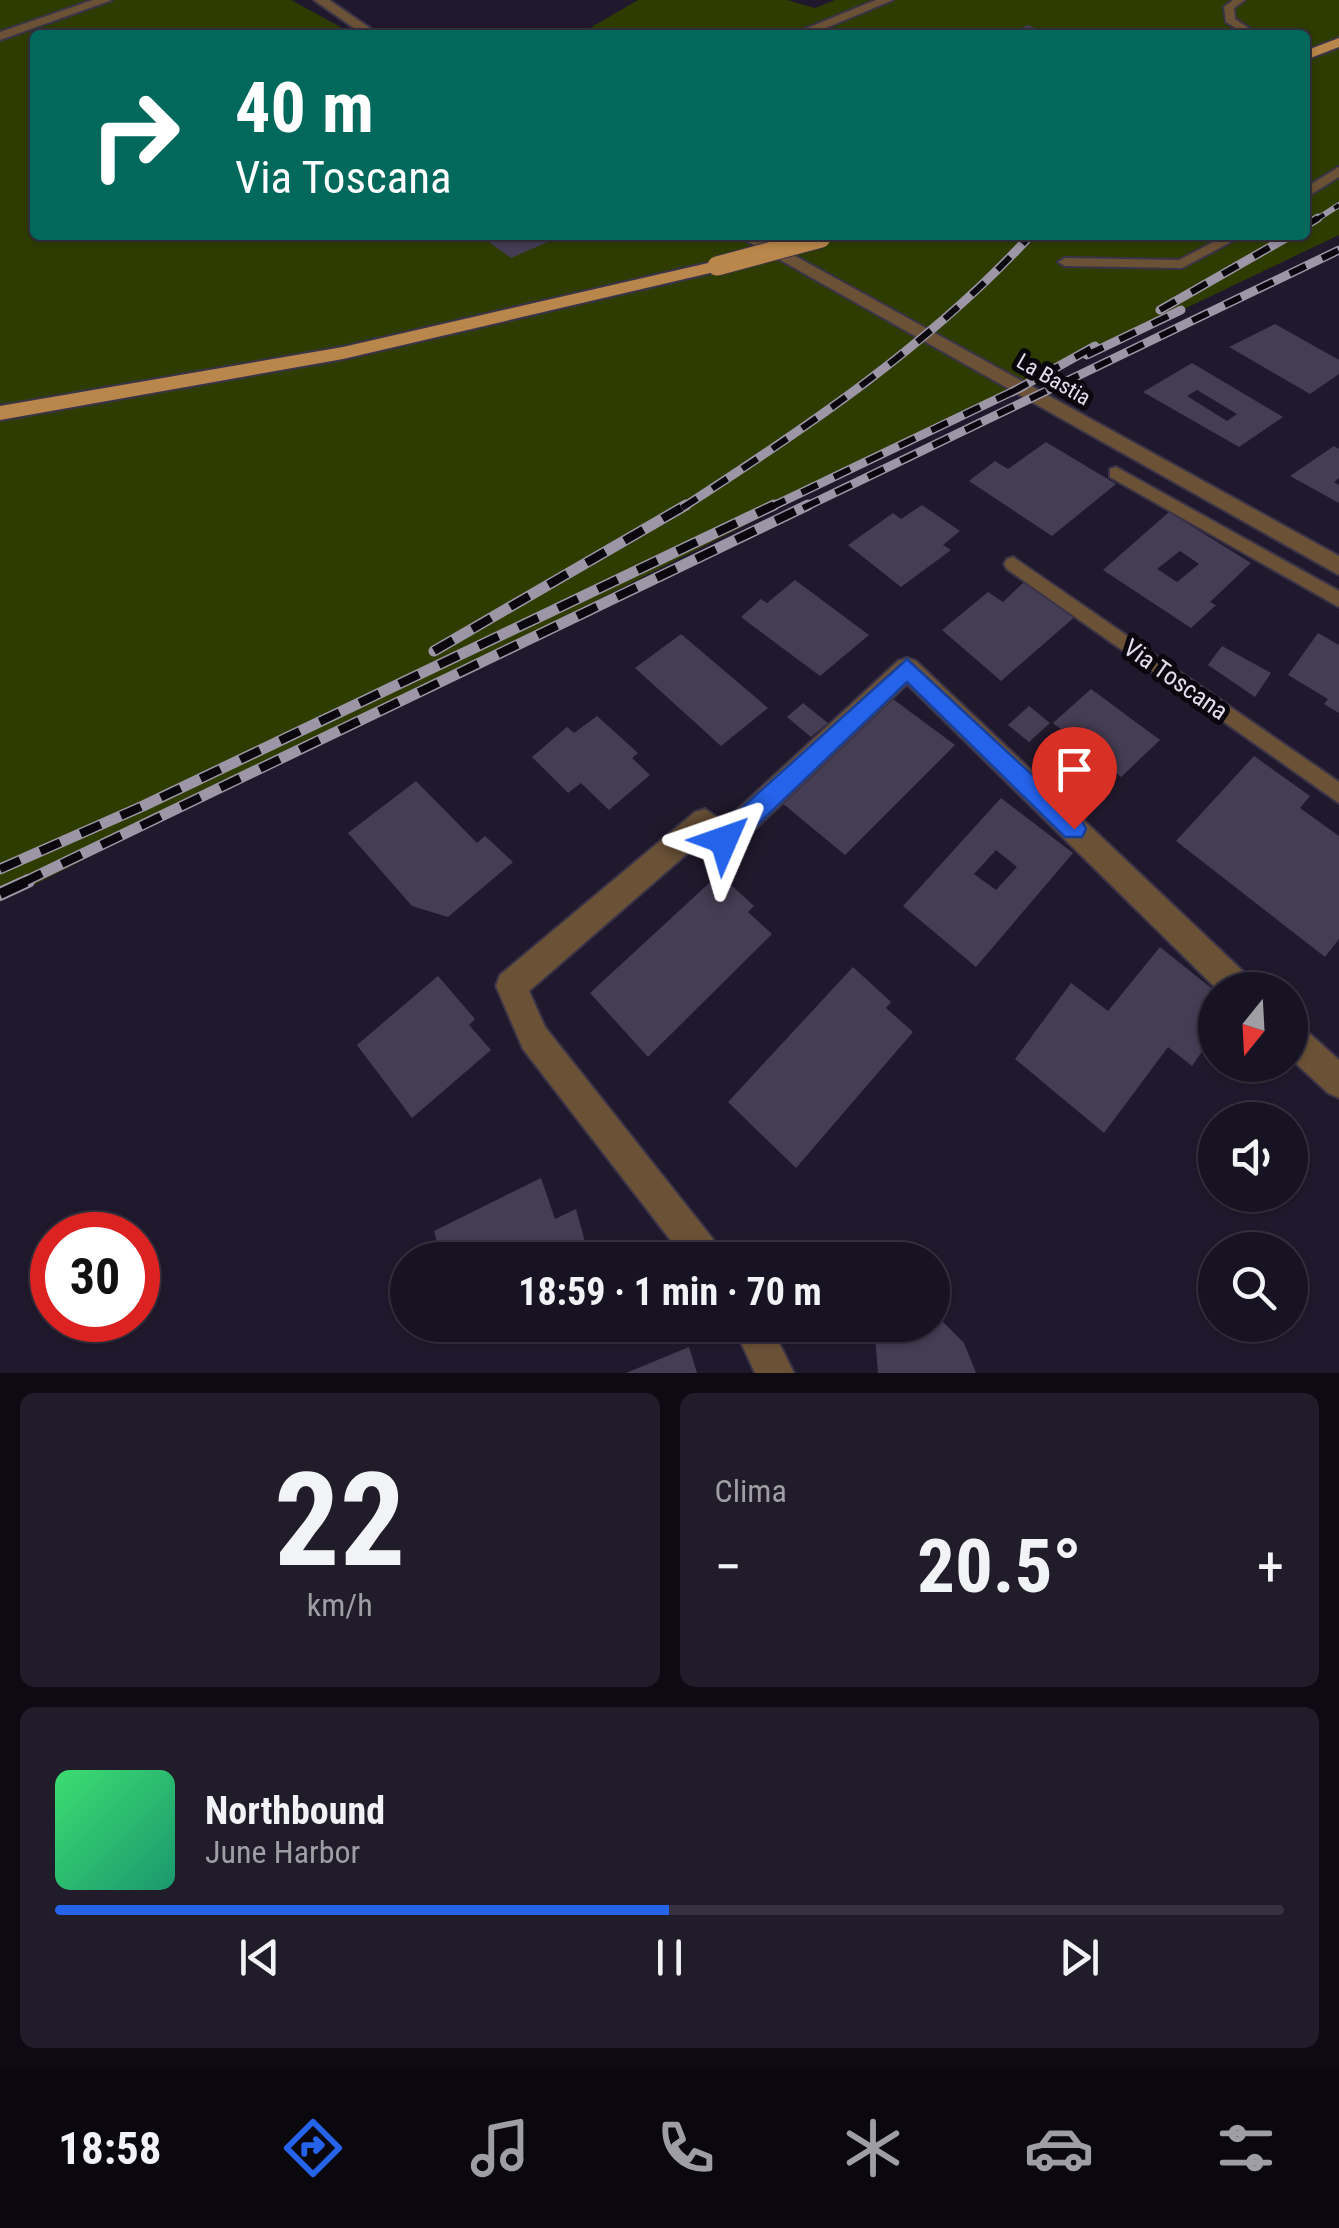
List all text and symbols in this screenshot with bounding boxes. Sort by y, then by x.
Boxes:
text: 40 m [235,67,374,149]
icon: right [70,70,200,200]
text: Via Toscana [235,151,452,204]
street label: La Bastia [1013,348,1095,410]
street label: Via Toscana [1118,633,1233,726]
pin [1032,727,1117,830]
icon: arrive [1047,742,1102,797]
position arrow [672,788,776,892]
north arrow [1198,972,1308,1082]
map controls [1198,972,1308,1342]
button: sound [1198,1102,1308,1212]
speed limit sign: 30 [30,1212,160,1342]
button: search [1198,1232,1308,1342]
text: 18:59 · 1 min · 70 m [518,1270,822,1314]
text: 22 [274,1444,405,1597]
text: Clima [715,1472,787,1510]
text: 20.5° [917,1522,1082,1610]
text: − [715,1535,742,1599]
text: + [1257,1535,1284,1599]
text: km/h [307,1586,373,1624]
text: Northbound [205,1789,385,1833]
text: June Harbor [205,1833,360,1871]
icon: previous [232,1930,287,1985]
icon: pause [642,1930,697,1985]
icon: next [1052,1930,1107,1985]
icon: directions [278,2113,348,2183]
icon: music [465,2113,535,2183]
icon: phone [651,2113,721,2183]
icon: climate [838,2113,908,2183]
icon: car [1024,2113,1094,2183]
icon: filters [1211,2113,1281,2183]
text: 18:58 [58,2122,162,2175]

